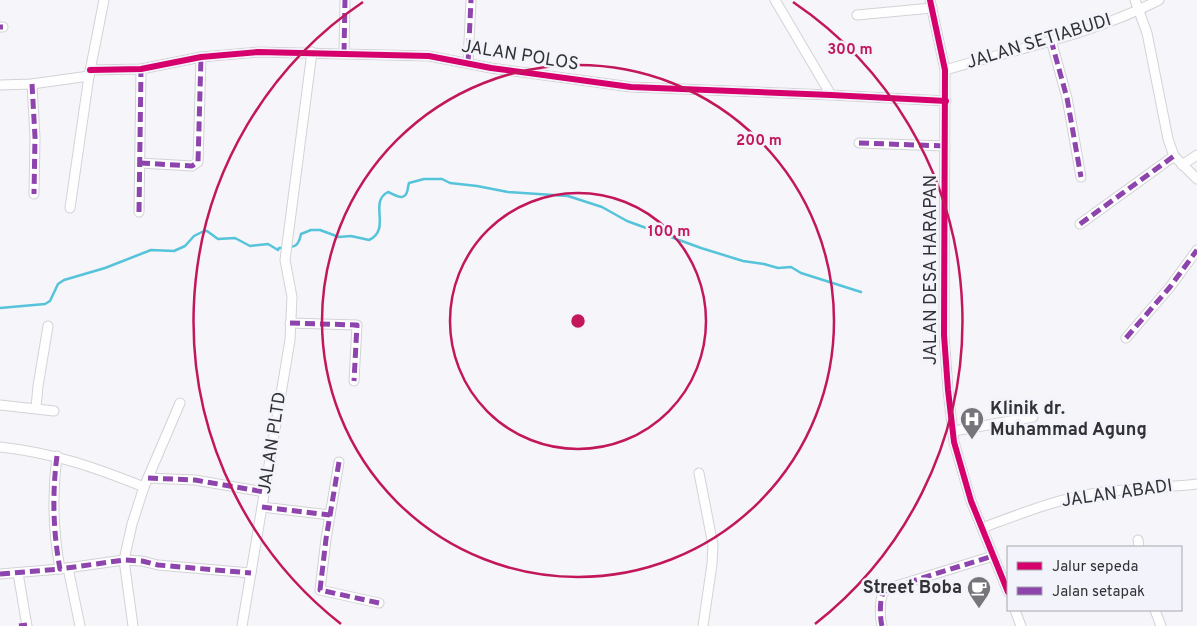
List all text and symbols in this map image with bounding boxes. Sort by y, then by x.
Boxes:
street label: JALAN SETIABUDI [964,9,1114,75]
street label: JALAN POLOS [460,35,580,77]
text: 300 m [827,41,873,60]
text: 200 m [736,132,782,151]
street label: JALAN DESA HARAPAN [920,175,943,365]
text: 100 m [648,223,690,242]
centre of rings [569,312,587,330]
street label: JALAN PLTD [254,390,292,496]
place label: Klinik dr. Muhammad Agung [990,398,1147,442]
hospital icon: Klinik dr. Muhammad Agung [959,406,985,440]
street label: JALAN ABADI [1060,475,1174,513]
legend [1007,546,1182,611]
text: Jalur sepeda [1052,558,1138,577]
cafe icon: Street Boba [966,575,992,609]
place label: Street Boba [863,577,962,600]
text: Jalan setapak [1052,583,1145,602]

